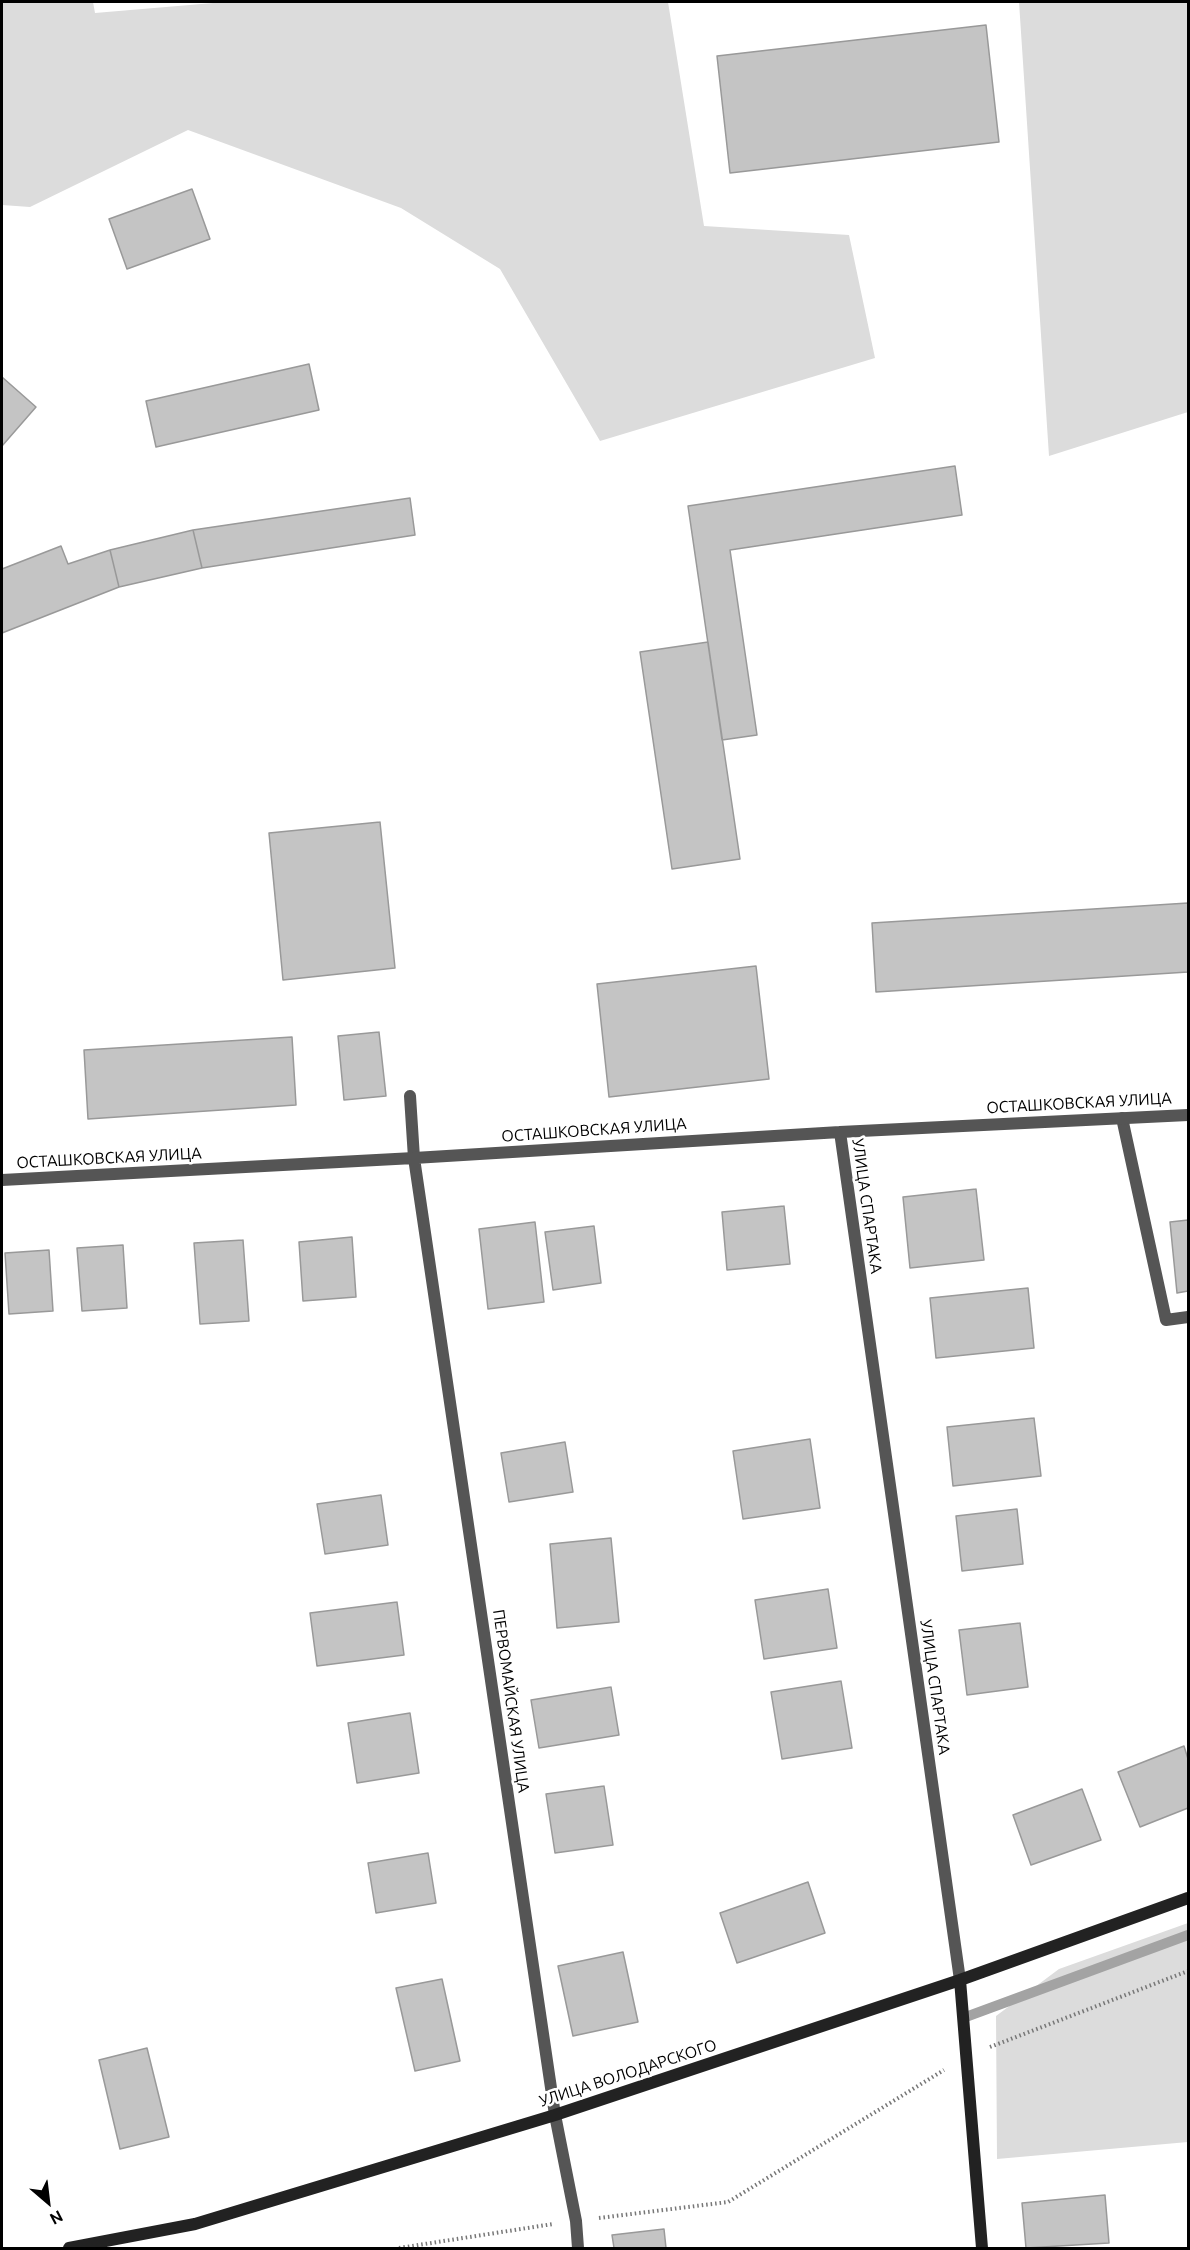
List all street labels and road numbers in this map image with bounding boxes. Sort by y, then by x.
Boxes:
street label: ОСТАШКОВСКАЯ УЛИЦА [986,1089,1172,1117]
street label: ОСТАШКОВСКАЯ УЛИЦА [501,1114,687,1146]
street label: УЛИЦА СПАРТАКА [848,1137,886,1275]
street label: ОСТАШКОВСКАЯ УЛИЦА [16,1144,202,1172]
street label: ПЕРВОМАЙСКАЯ УЛИЦА [489,1608,533,1794]
street label: УЛИЦА СПАРТАКА [916,1618,954,1756]
street label: УЛИЦА ВОЛОДАРСКОГО [537,2035,719,2111]

